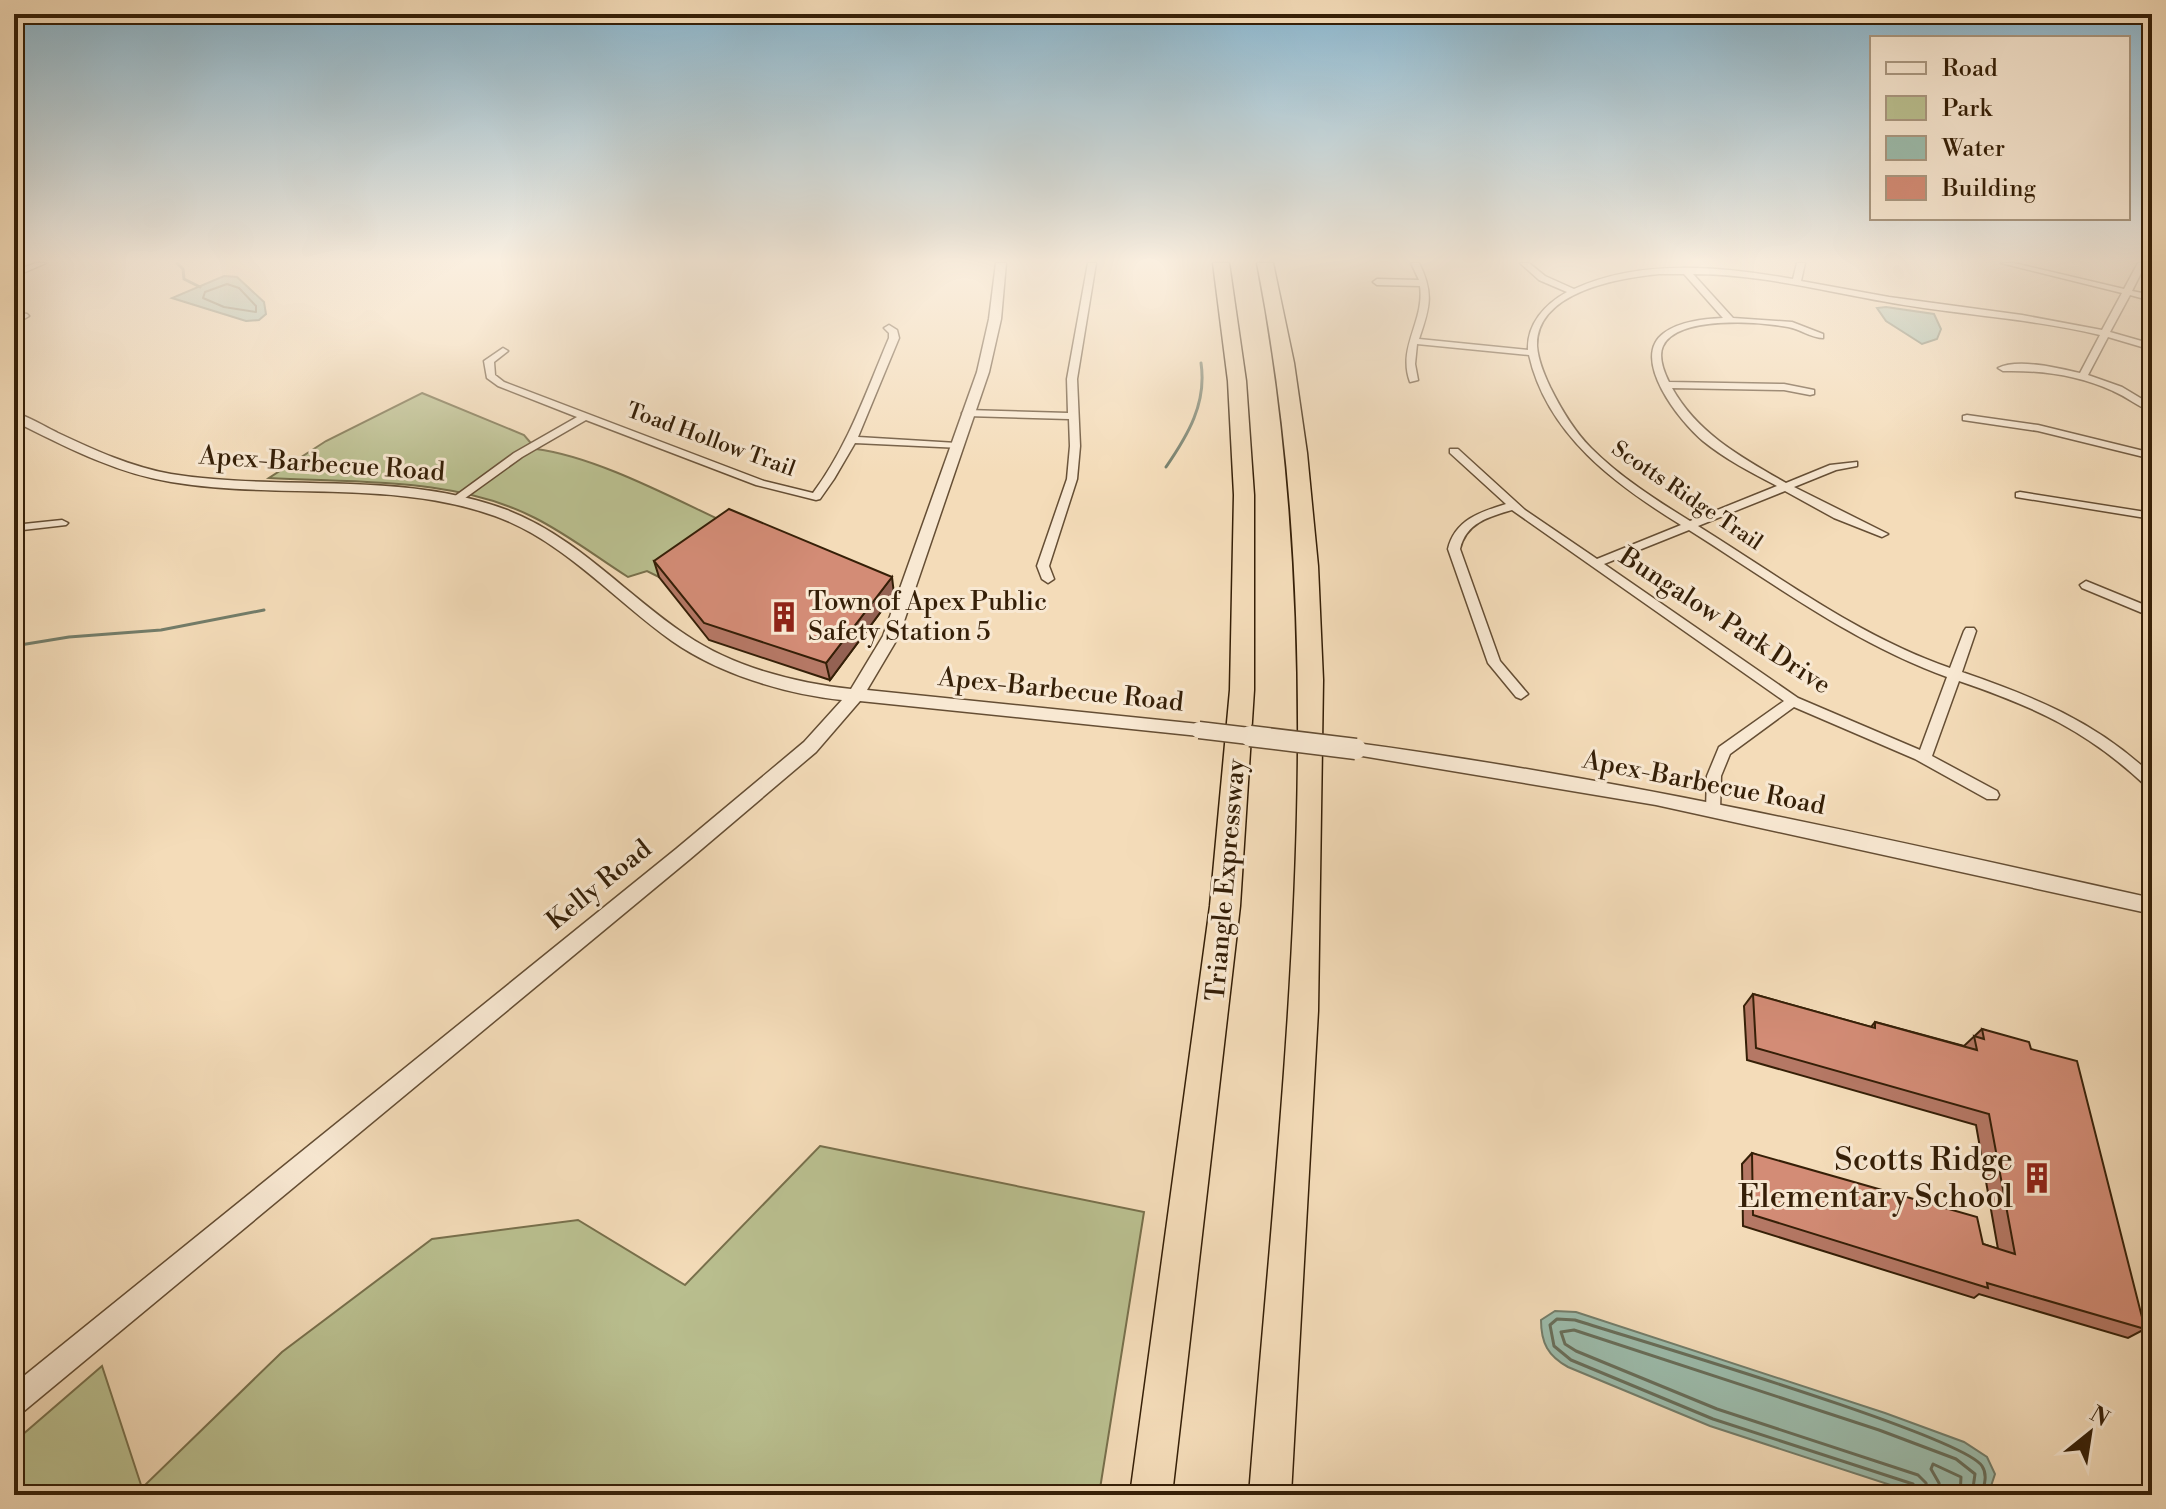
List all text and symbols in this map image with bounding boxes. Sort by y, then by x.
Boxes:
legend [1870,36,2130,220]
text: Road [1942,54,1998,84]
text: Park [1942,94,1993,124]
text: Water [1941,134,2005,164]
text: Building [1941,174,2036,204]
street label: Toad Hollow Trail [623,397,799,483]
street label: Scotts Ridge Trail [1606,436,1768,557]
street label: Apex-Barbecue Road [197,439,446,489]
street label: Bungalow Park Drive [1612,540,1837,701]
place label: Town of Apex Public Safety Station 5 [808,586,1047,648]
building icon: Town of Apex Public Safety Station 5 [767,600,801,634]
street label: Apex-Barbecue Road [936,661,1185,719]
street label: Apex-Barbecue Road [1579,744,1828,822]
street label: Triangle Expressway [1199,757,1253,1002]
street label: Kelly Road [540,833,658,937]
place label: Scotts Ridge Elementary School [1738,1140,2014,1217]
building icon: Scotts Ridge Elementary School [2020,1161,2054,1195]
north arrow [2050,1393,2130,1473]
text: N [2085,1401,2114,1433]

